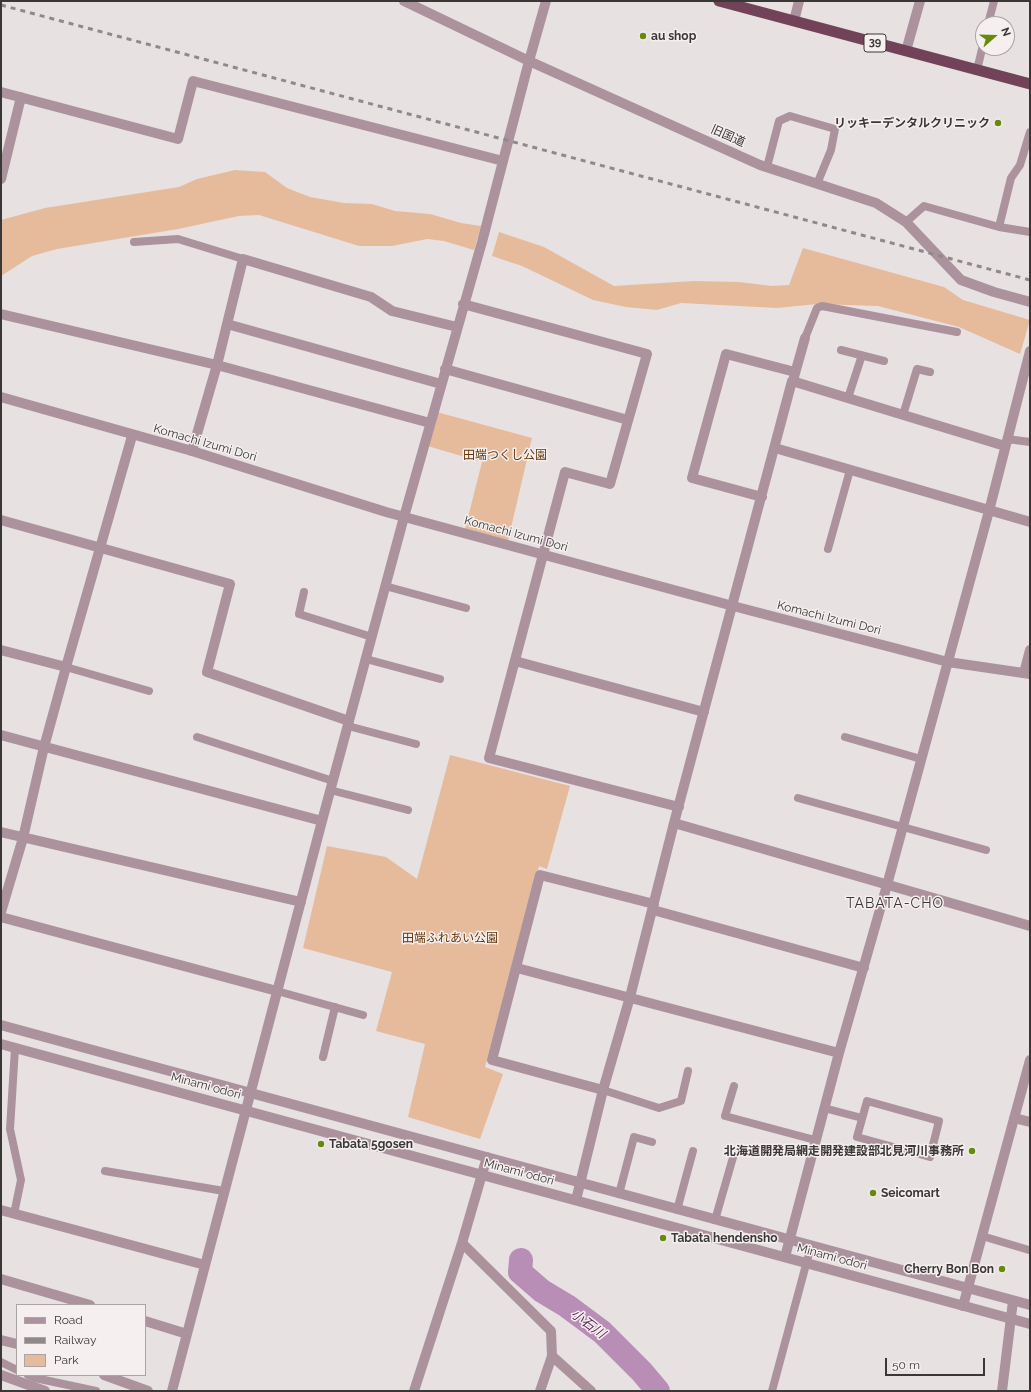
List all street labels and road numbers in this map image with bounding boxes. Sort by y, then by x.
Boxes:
road number: 39 [864,34,886,52]
street label: 旧国道 [709,122,747,150]
street label: Komachi Izumi Dori [152,421,258,465]
street label: Komachi Izumi Dori [463,513,569,555]
street label: Komachi Izumi Dori [776,598,882,638]
street label: Minami odori [169,1070,243,1102]
street label: Minami odori [482,1156,556,1188]
street label: Minami odori [795,1241,869,1273]

